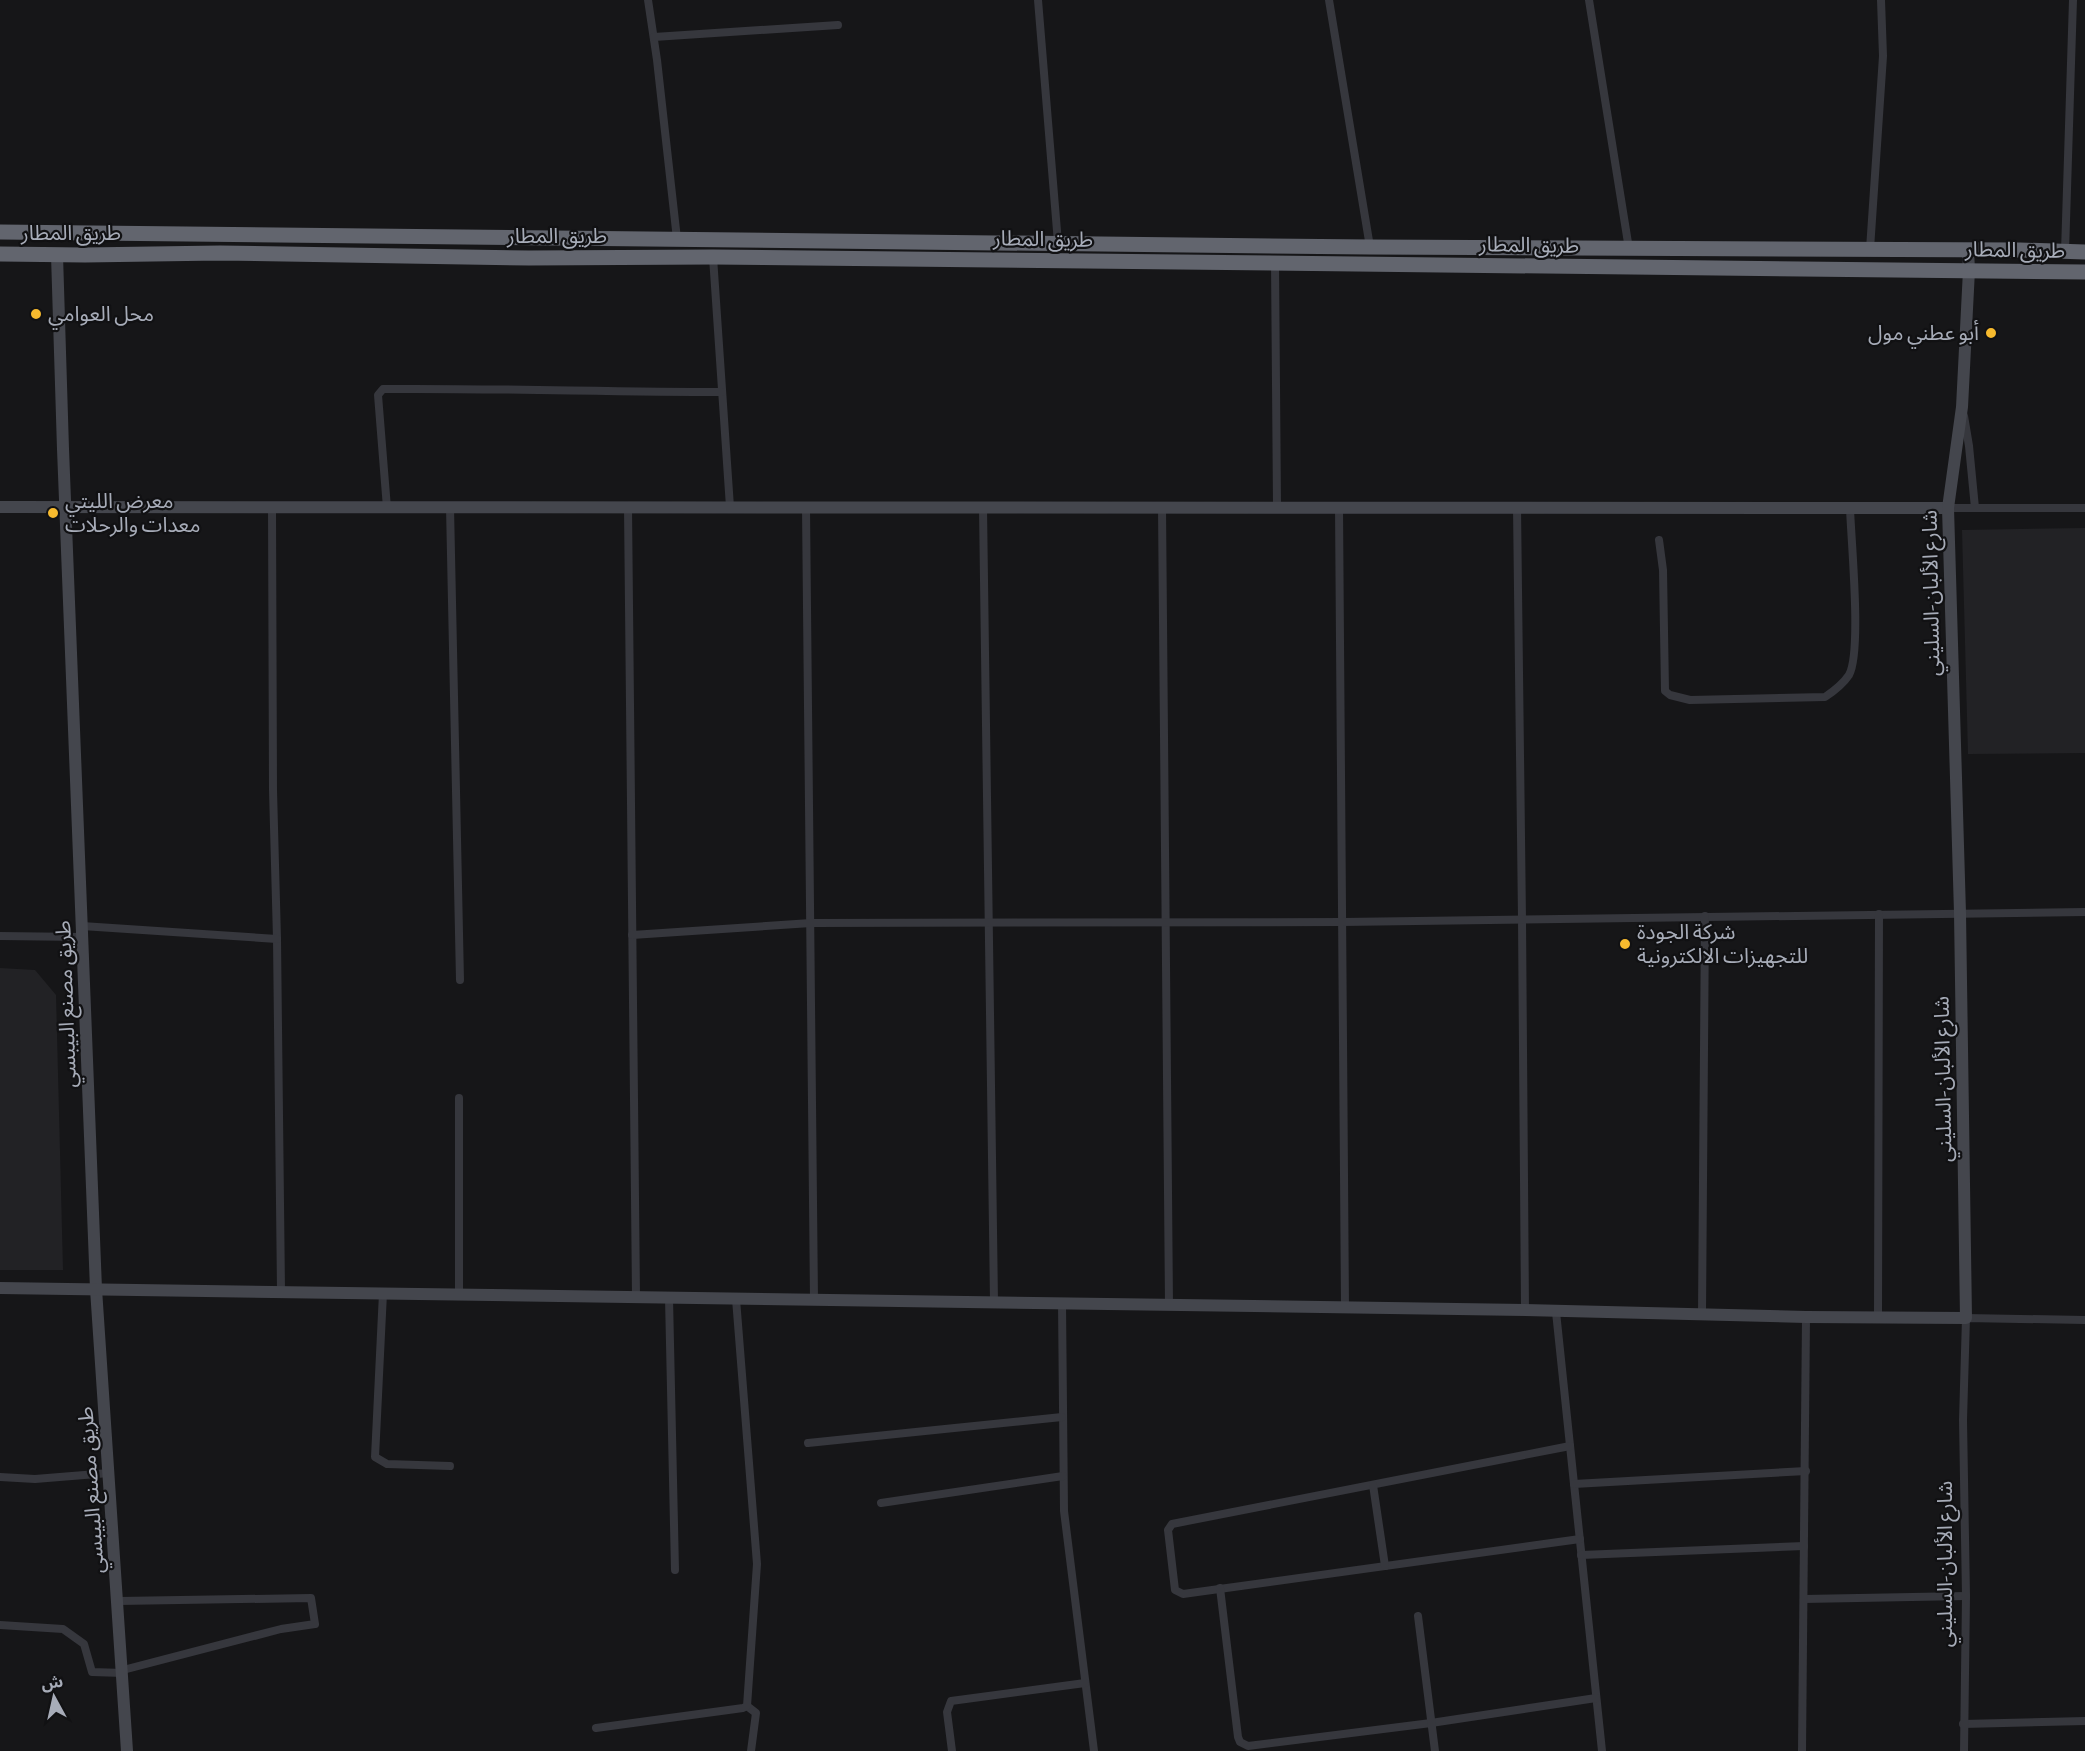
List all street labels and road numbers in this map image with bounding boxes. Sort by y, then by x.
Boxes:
street label: طريق المطار [20,223,121,246]
street label: طريق المطار [506,226,607,249]
street label: طريق المطار [992,228,1093,253]
street label: طريق المطار [1478,234,1579,259]
street label: طريق المطار [1964,239,2065,264]
street label: شارع الألبان-السليني [1919,510,1948,676]
street label: طريق مصنع البيبسي [53,920,85,1088]
street label: شارع الألبان-السليني [1931,996,1960,1162]
street label: طريق مصنع البيبسي [75,1405,113,1574]
street label: شارع الألبان-السليني [1934,1481,1961,1647]

